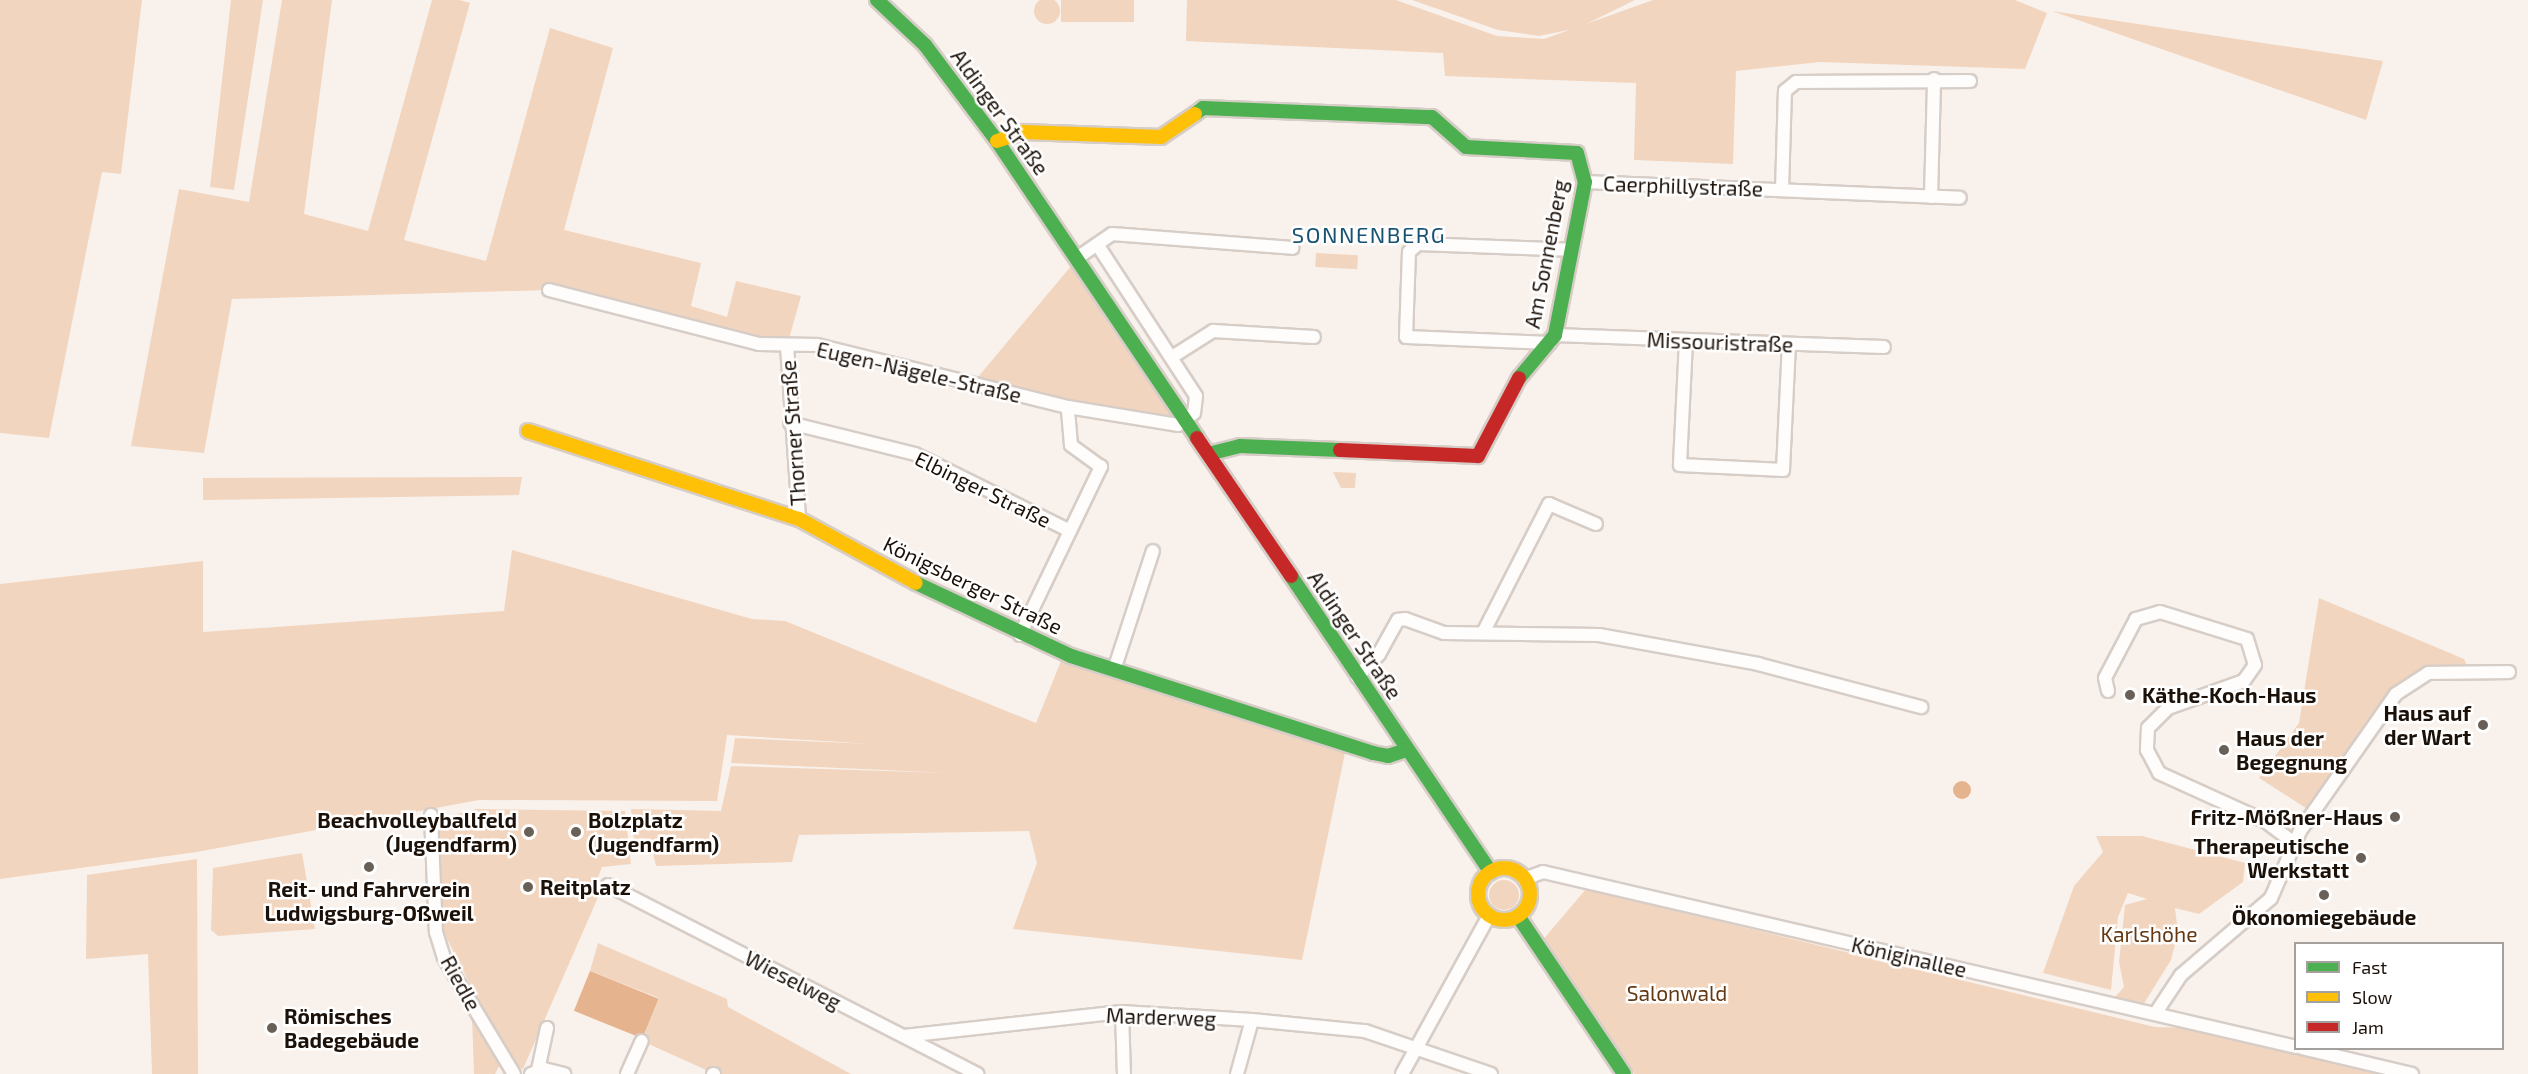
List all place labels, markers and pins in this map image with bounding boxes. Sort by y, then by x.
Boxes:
place label: Käthe-Koch-Haus [2142,682,2316,708]
marker: Käthe-Koch-Haus [2123,688,2137,702]
place label: Haus auf der Wart [2383,700,2471,750]
marker: Haus auf der Wart [2476,718,2490,732]
place label: Haus der Begegnung [2236,725,2347,775]
marker: Haus der Begegnung [2217,743,2231,757]
place label: Fritz-Mößner-Haus [2191,804,2383,830]
place label: Beachvolleyballfeld (Jugendfarm) [317,807,517,857]
place label: Bolzplatz (Jugendfarm) [588,807,719,857]
marker: Fritz-Mößner-Haus [2388,810,2402,824]
marker: Beachvolleyballfeld (Jugendfarm) [522,825,536,839]
marker: Bolzplatz (Jugendfarm) [569,825,583,839]
place label: Therapeutische Werkstatt [2193,833,2349,883]
marker: Therapeutische Werkstatt [2354,851,2368,865]
marker: Reit- und Fahrverein Ludwigsburg-Oßweil [362,860,376,874]
place label: Reitplatz [540,874,631,900]
place label: Reit- und Fahrverein Ludwigsburg-Oßweil [264,876,474,926]
marker: Reitplatz [521,880,535,894]
marker: Ökonomiegebäude [2317,888,2331,902]
place label: Ökonomiegebäude [2232,904,2416,930]
place label: Römisches Badegebäude [284,1003,419,1053]
marker: Römisches Badegebäude [265,1021,279,1035]

